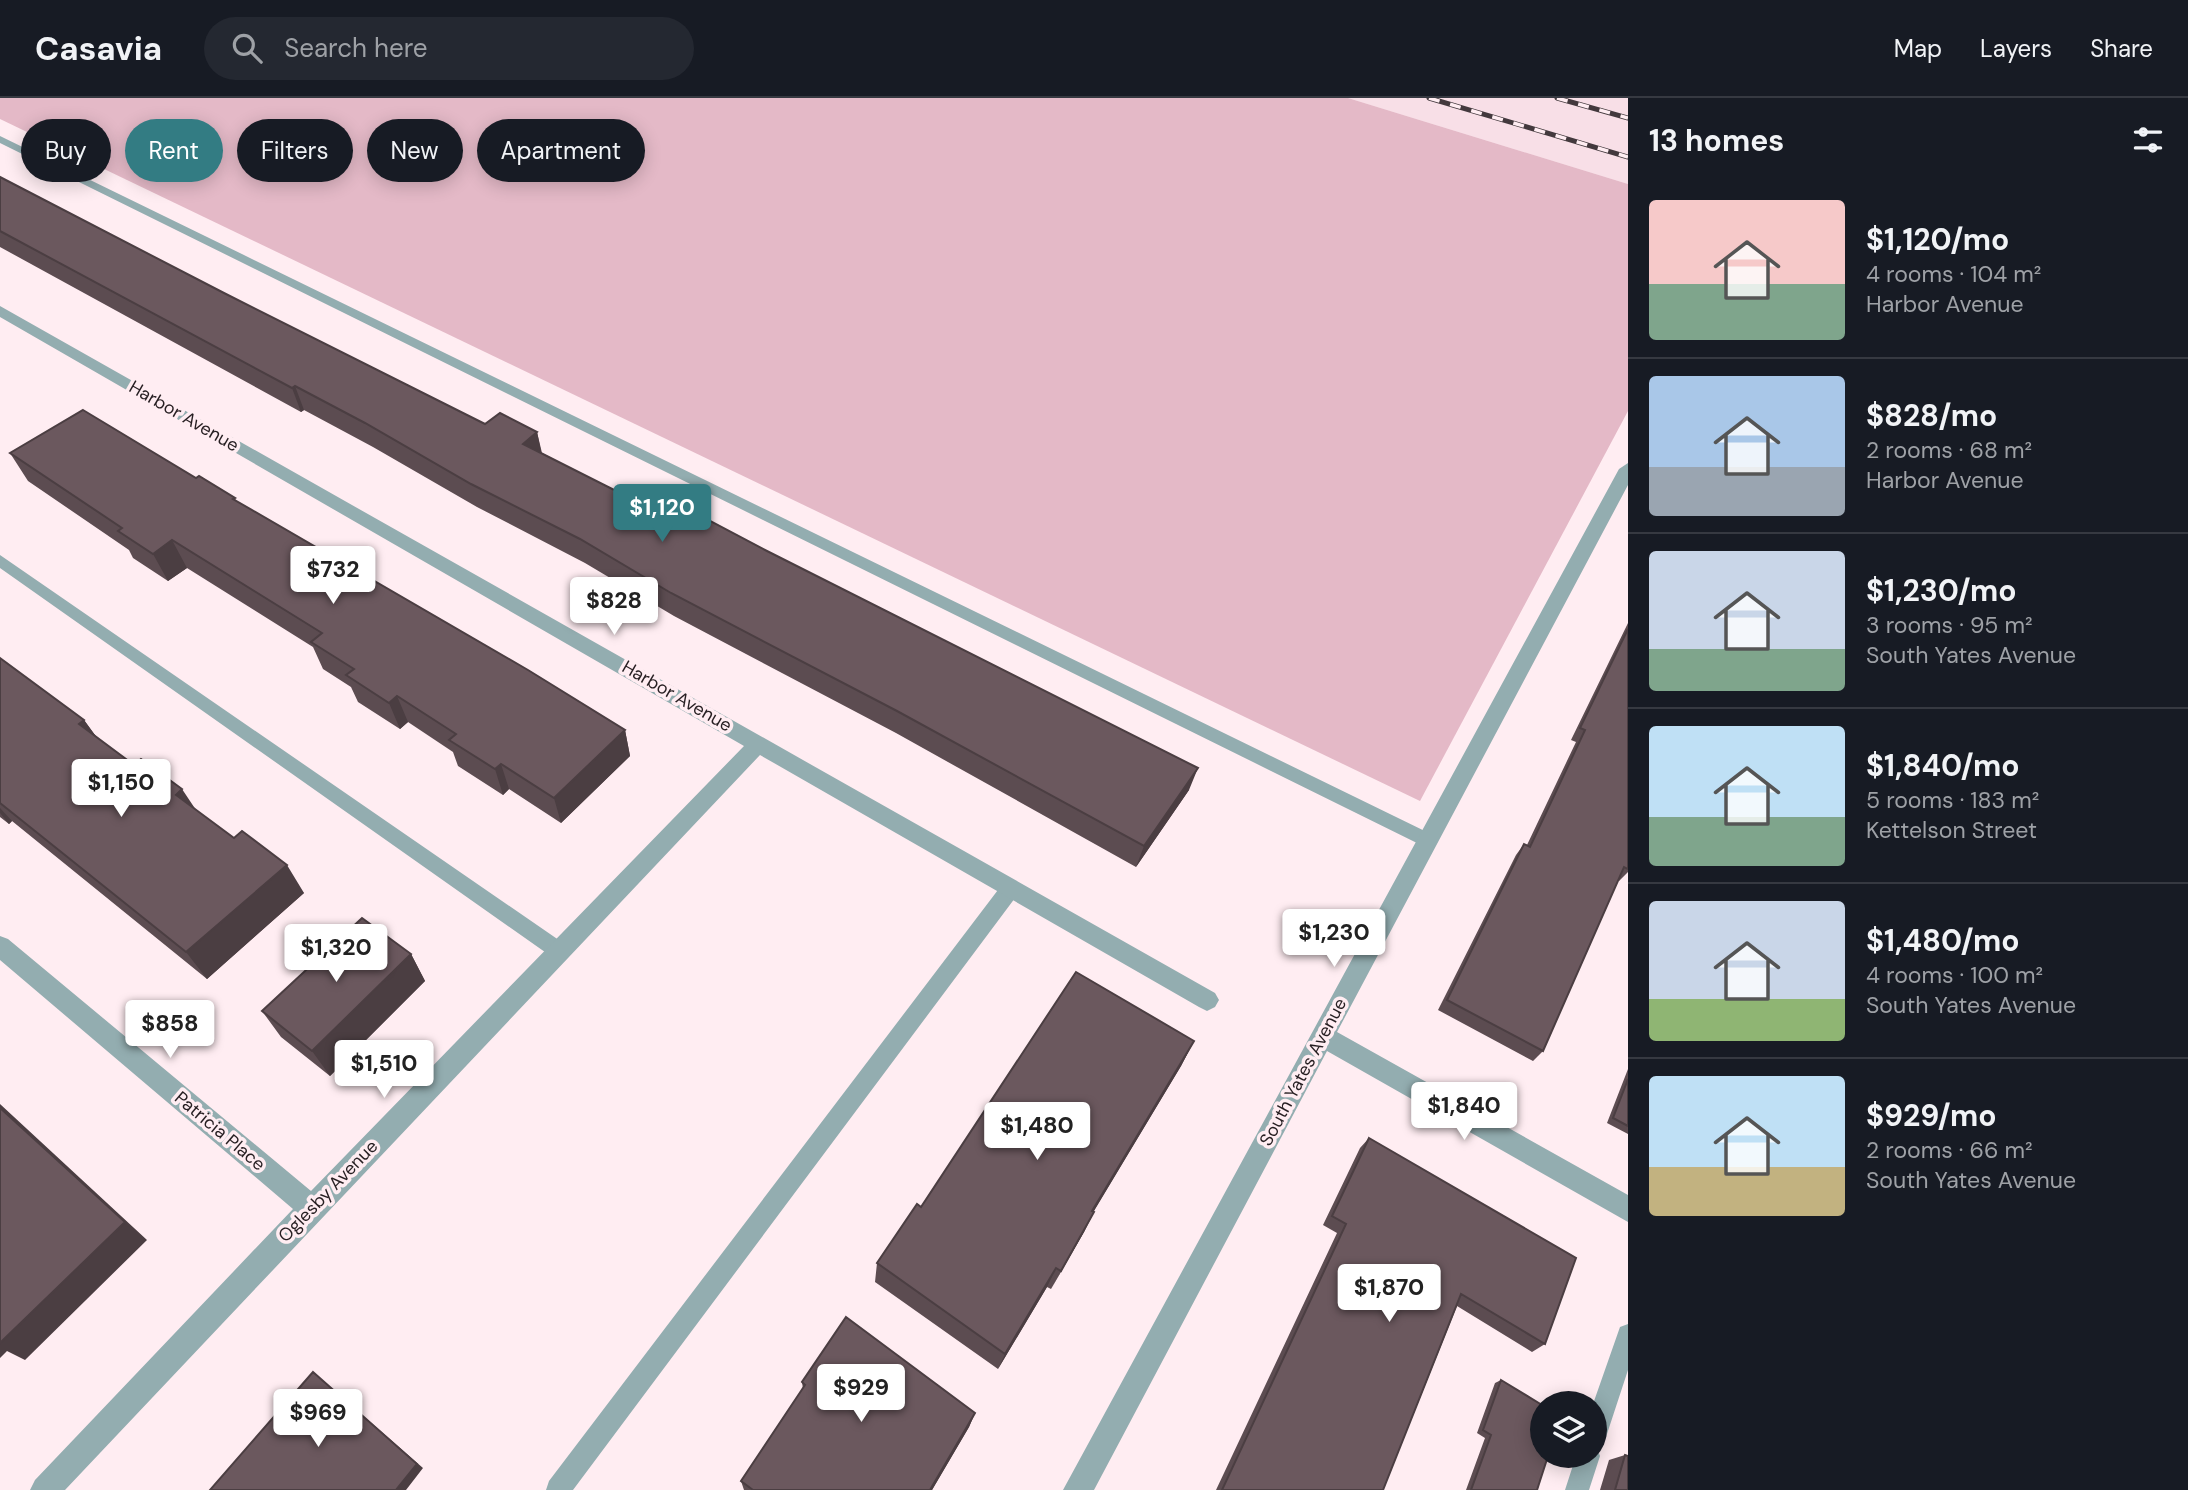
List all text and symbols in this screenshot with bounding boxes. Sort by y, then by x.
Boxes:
search box [204,17,694,80]
text: Casavia [35,27,162,70]
icon: search [228,29,266,67]
text: Search here [284,31,428,65]
text: Map [1894,33,1942,64]
text: Layers [1980,33,2052,64]
text: Share [2090,33,2153,64]
chip: Buy [21,119,111,182]
chip: Rent [125,119,223,182]
chip: Filters [237,119,353,182]
chip: New [367,119,463,182]
chip: Apartment [477,119,645,182]
text: 13 homes [1649,121,1784,160]
icon: filters [2129,121,2167,159]
text: $1,120/mo [1866,220,2009,259]
icon: home [1705,228,1789,312]
text: 4 rooms · 104 m² [1866,259,2041,289]
text: Harbor Avenue [1866,289,2024,319]
street label: Harbor Avenue [125,375,243,457]
text: $828/mo [1866,396,1997,435]
icon: home [1705,404,1789,488]
text: 2 rooms · 68 m² [1866,435,2032,465]
text: Harbor Avenue [1866,465,2024,495]
pin: $1,120 [605,484,719,544]
text: $1,120 [629,492,695,522]
pin: $732 [292,546,374,606]
text: $732 [306,554,360,584]
text: $1,230/mo [1866,571,2017,610]
pin: $828 [573,578,655,637]
icon: home [1705,579,1789,663]
text: $828 [586,585,642,615]
text: 3 rooms · 95 m² [1866,610,2033,640]
text: South Yates Avenue [1866,640,2076,670]
street label: Harbor Avenue [618,655,736,737]
text: $1,840/mo [1866,746,2020,785]
icon: home [1705,754,1789,838]
pin: $1,150 [64,760,178,819]
text: $1,150 [88,767,154,797]
text: 5 rooms · 183 m² [1866,785,2039,815]
text: Kettelson Street [1866,815,2037,845]
pin: $1,230 [1277,910,1391,969]
text: $1,230 [1298,917,1370,947]
text: $1,480/mo [1866,921,2020,960]
pin: $1,320 [279,924,393,984]
icon: home [1705,929,1789,1013]
text: $1,320 [300,932,372,962]
text: 4 rooms · 100 m² [1866,960,2043,990]
text: South Yates Avenue [1866,990,2076,1020]
street label: South Yates Avenue [1254,994,1352,1150]
pin: $858 [129,1000,211,1060]
text: $858 [141,1008,199,1038]
pin: $1,510 [327,1040,441,1100]
text: $1,510 [351,1048,417,1078]
pin: $1,840 [1407,1082,1521,1142]
street label: Patricia Place [170,1086,270,1176]
text: $1,840 [1427,1090,1501,1120]
text: $929/mo [1866,1096,1996,1135]
pin: $1,480 [980,1102,1094,1162]
icon: home [1705,1104,1789,1188]
text: $1,480 [1000,1110,1074,1140]
street label: Oglesby Avenue [273,1135,383,1247]
text: 2 rooms · 66 m² [1866,1135,2033,1165]
text: South Yates Avenue [1866,1165,2076,1195]
pin: $1,870 [1332,1264,1446,1324]
text: $1,870 [1354,1272,1424,1302]
pin: $929 [820,1364,902,1424]
text: $929 [833,1372,889,1402]
pin: $969 [277,1390,359,1449]
map controls [1530,1391,1607,1468]
button: layers [1530,1391,1607,1468]
text: $969 [289,1397,347,1427]

